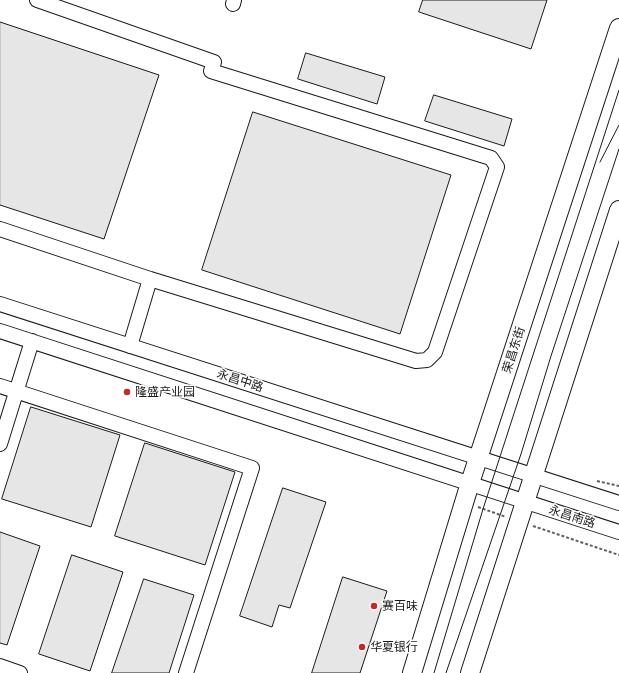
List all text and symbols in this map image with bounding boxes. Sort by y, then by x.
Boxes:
street label: 荣昌东街 [500,325,528,375]
street label: 永昌中路 [215,367,265,395]
place label: 隆盛产业园 [135,385,195,399]
marker: 隆盛产业园 [122,387,132,397]
street label: 永昌南路 [547,503,597,531]
place label: 赛百味 [382,599,418,613]
marker: 赛百味 [369,601,379,611]
place label: 华夏银行 [370,640,418,654]
marker: 华夏银行 [357,642,367,652]

